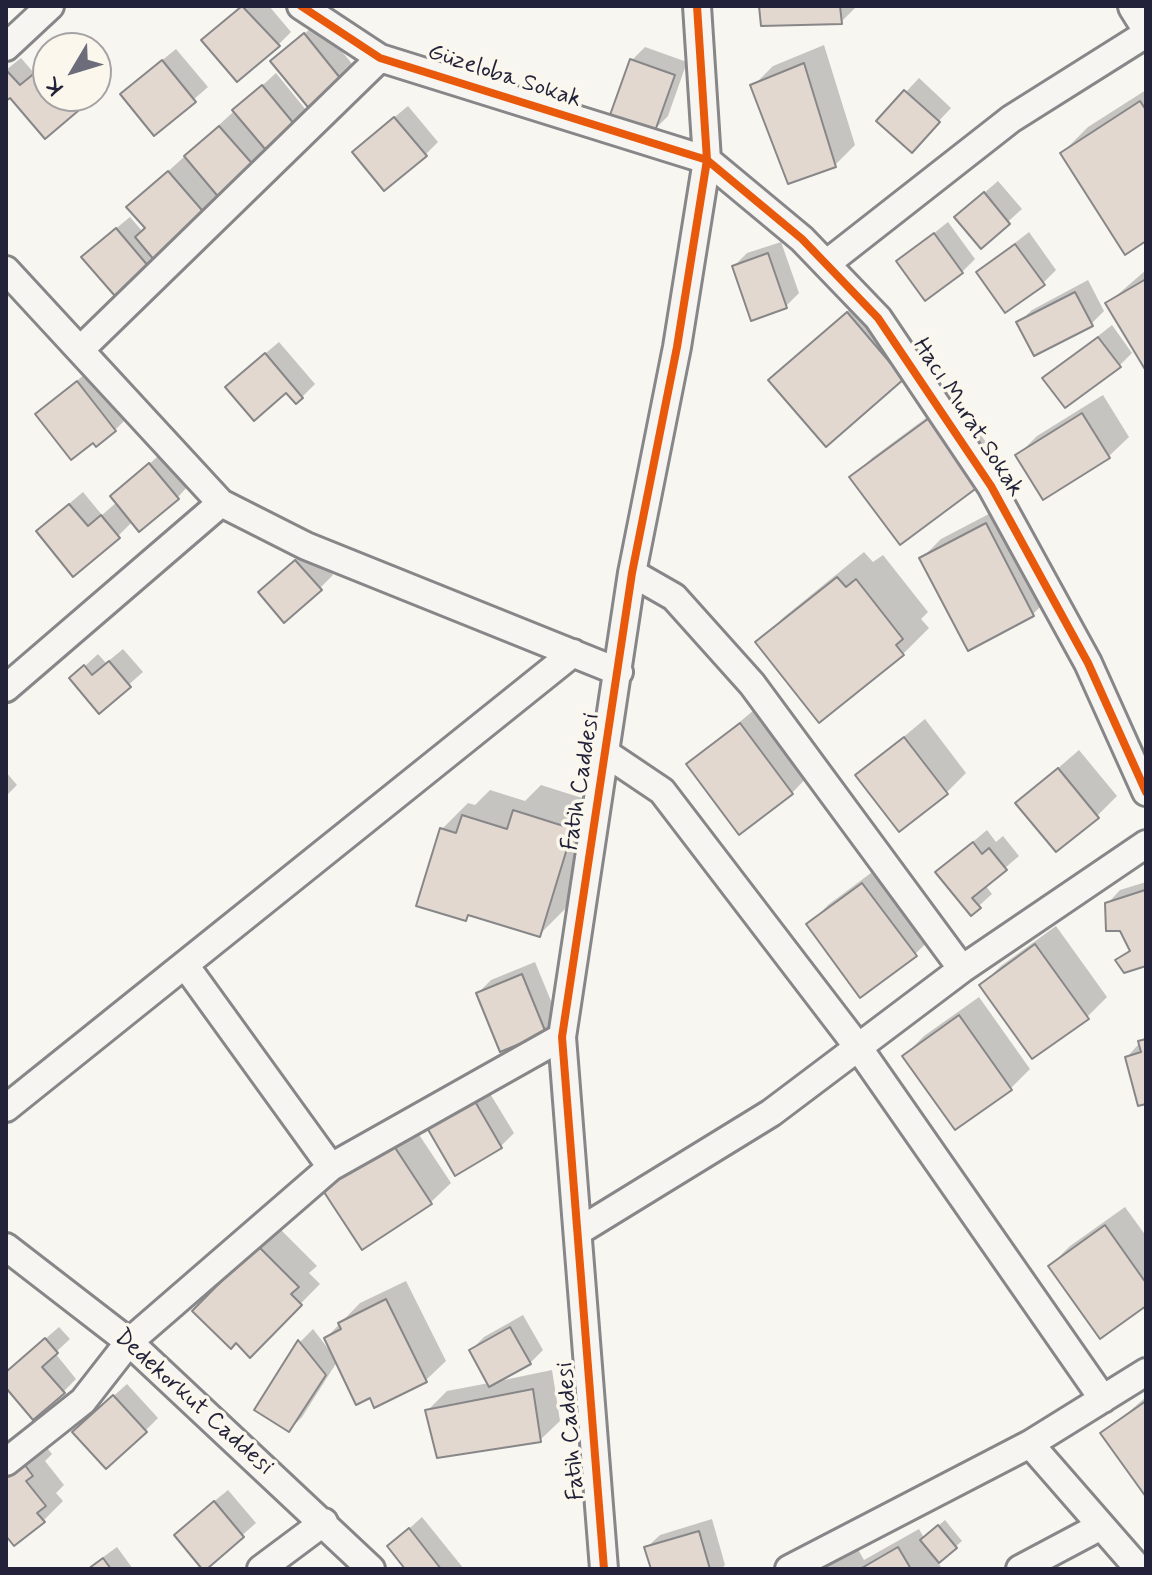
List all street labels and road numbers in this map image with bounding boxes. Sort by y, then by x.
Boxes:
street label: Güzeloba Sokak [423,39,585,115]
street label: Hacı Murat Sokak [905,333,1029,503]
street label: Fatih Caddesi [557,711,607,853]
street label: Dedekorkut Caddesi [107,1324,279,1482]
street label: Fatih Caddesi [552,1361,592,1501]

